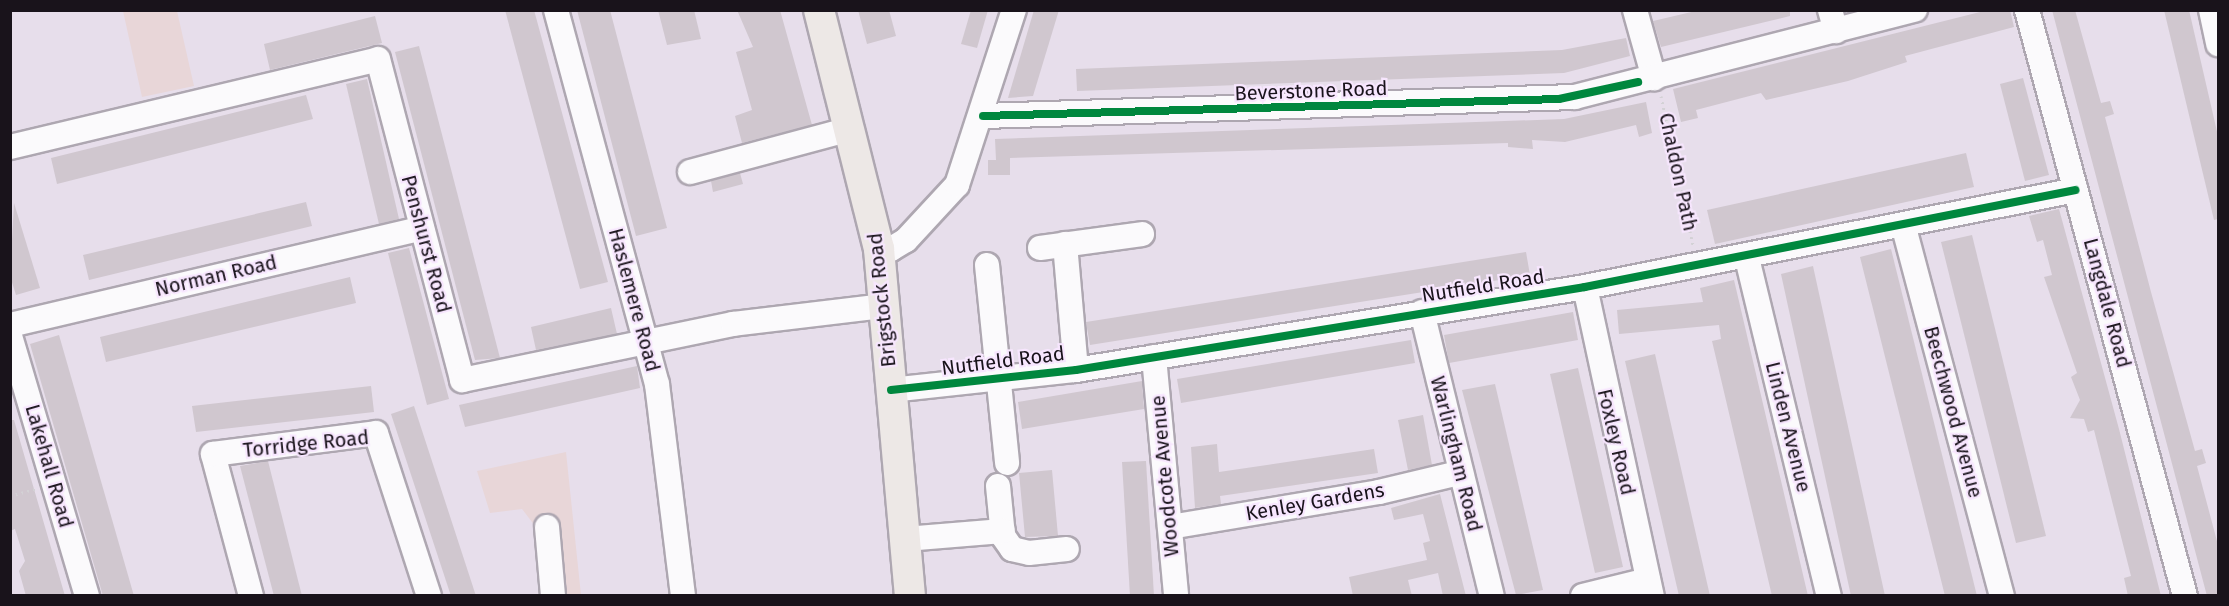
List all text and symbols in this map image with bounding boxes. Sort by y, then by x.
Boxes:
street label: Beverstone Road [1234,76,1388,106]
street label: Chaldon Path [1654,111,1702,233]
street label: Penshurst Road [396,172,456,316]
street label: Haslemere Road [603,226,665,374]
street label: Brigstock Road [863,232,901,368]
street label: Langdale Road [2078,236,2136,370]
street label: Norman Road [153,250,279,302]
street label: Nutfield Road [1420,264,1546,308]
street label: Beechwood Avenue [1919,324,1987,500]
street label: Nutfield Road [940,342,1066,380]
street label: Linden Avenue [1760,359,1816,495]
street label: Warlingham Road [1425,374,1487,534]
street label: Foxley Road [1592,387,1640,497]
street label: Woodcote Avenue [1146,394,1184,558]
street label: Lakehall Road [20,402,78,530]
street label: Torridge Road [242,425,370,463]
street label: Kenley Gardens [1244,478,1386,526]

